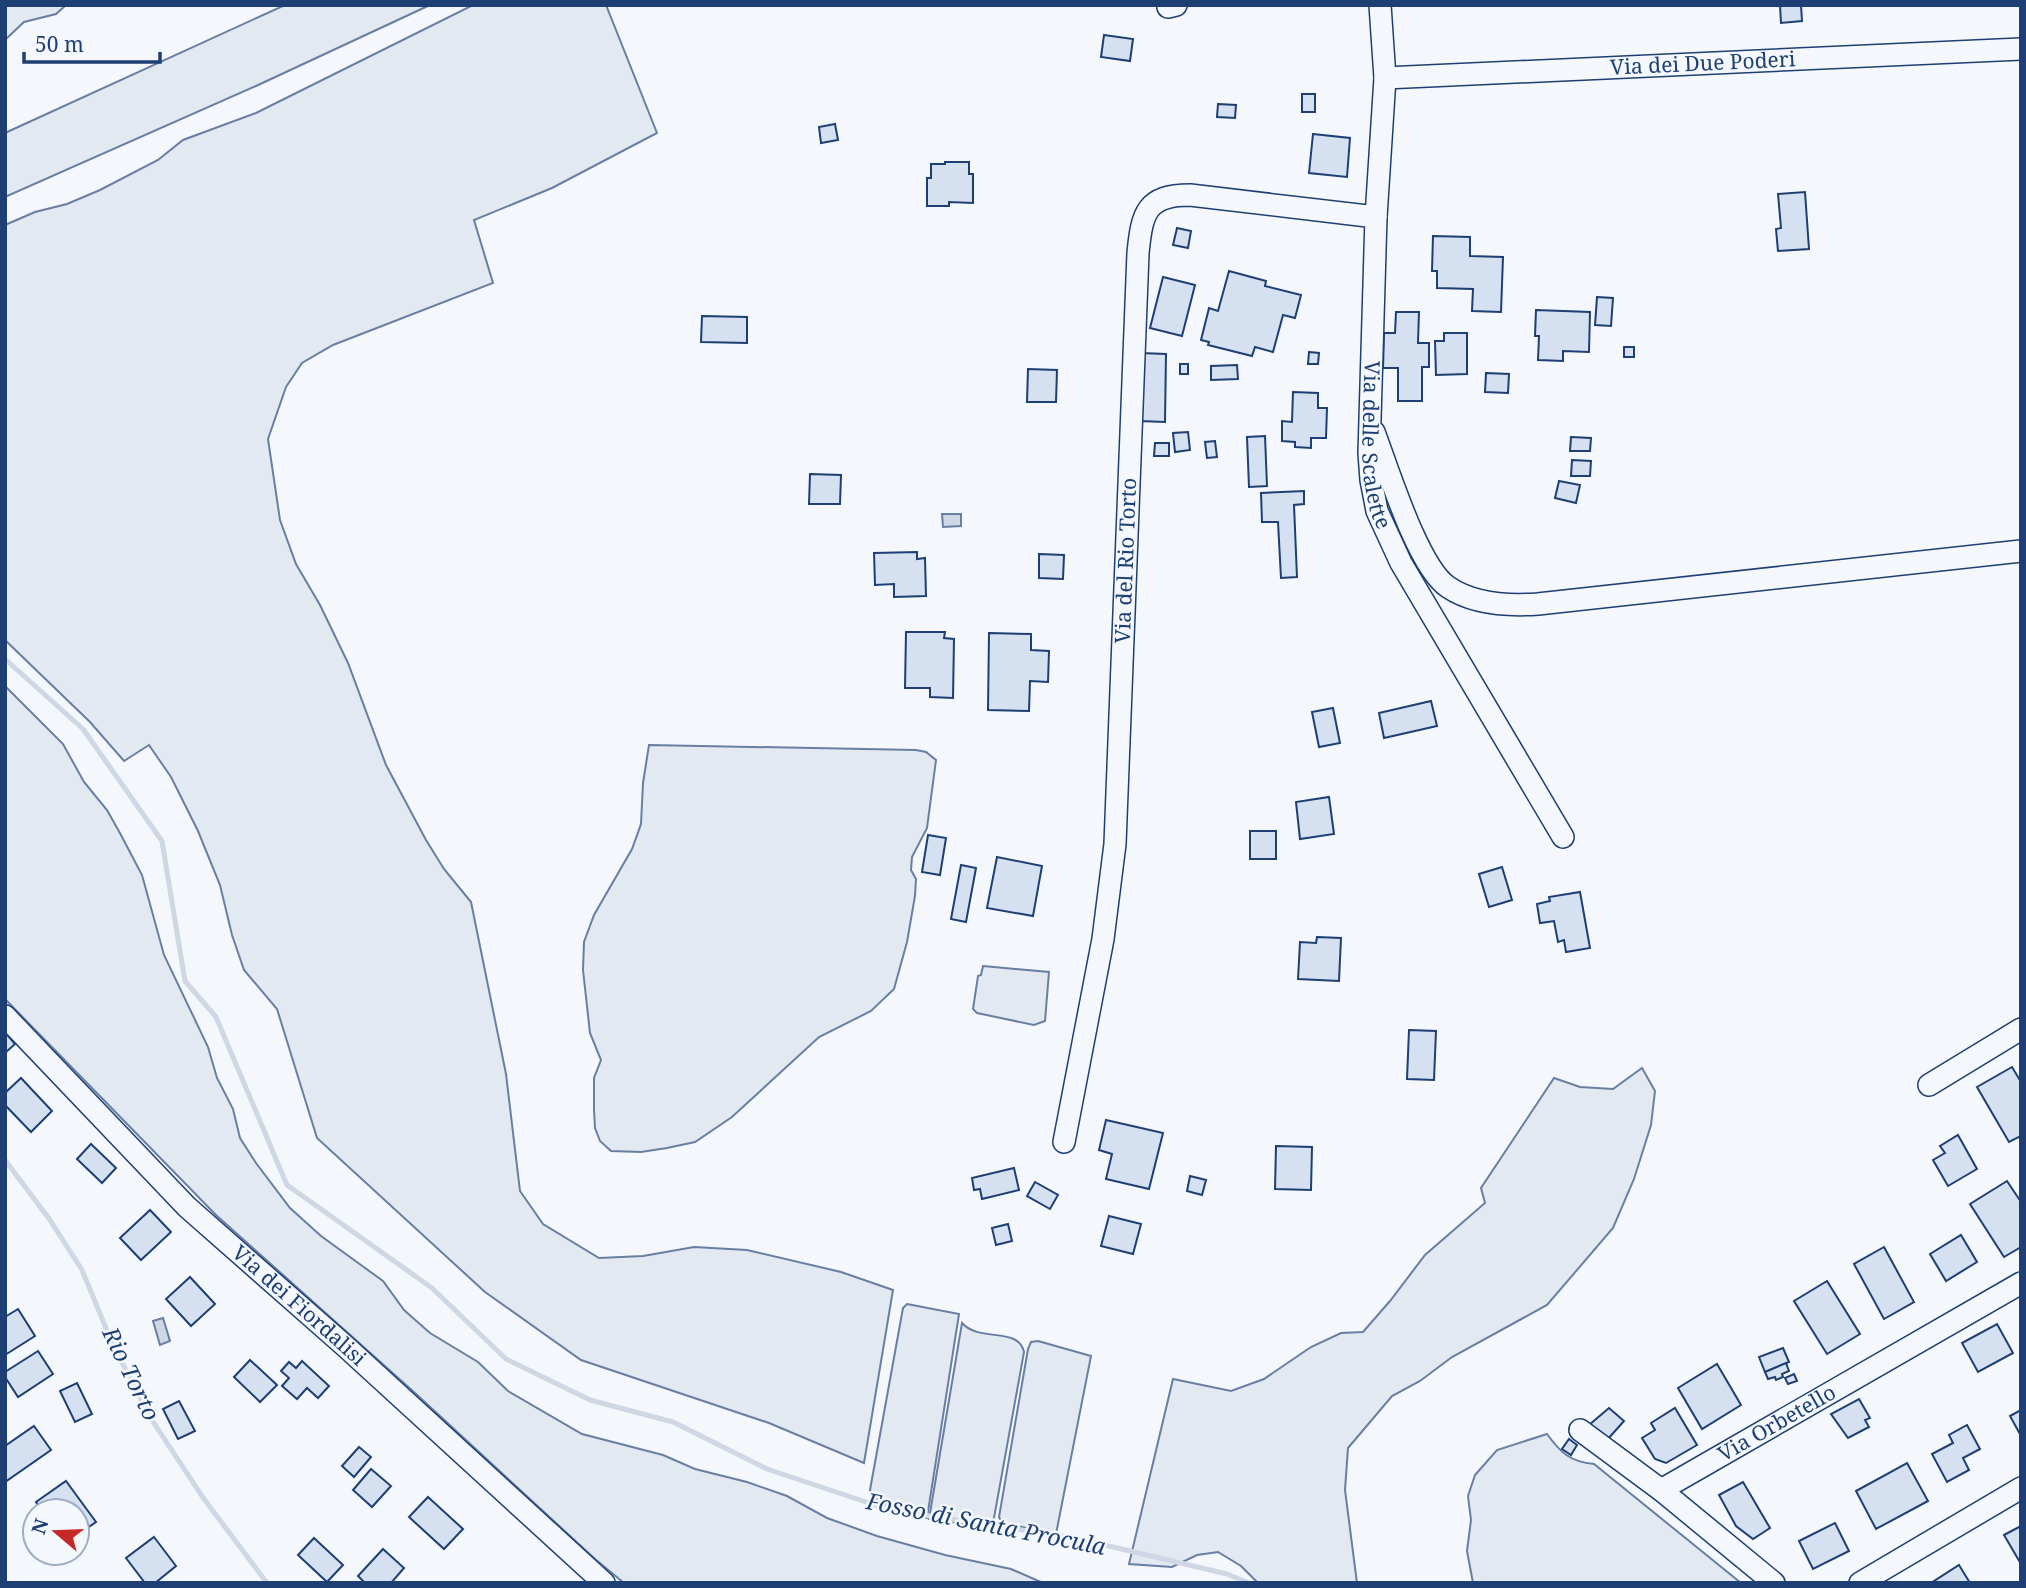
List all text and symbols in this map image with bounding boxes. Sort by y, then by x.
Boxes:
scale bar [24,21,161,65]
text: 50 m [35,30,84,58]
street label: Via dei Due Poderi [1609,44,1796,81]
street label: Via delle Scalette [1356,360,1398,533]
street label: Via del Rio Torto [1108,477,1142,644]
street label: Via dei Fiordalisi [227,1238,373,1372]
water label: Rio Torto [95,1320,168,1426]
street label: Via Orbetello [1712,1378,1840,1467]
water label: Fosso di Santa Procula [863,1484,1109,1562]
north arrow [21,1497,91,1567]
text: N [25,1515,55,1538]

